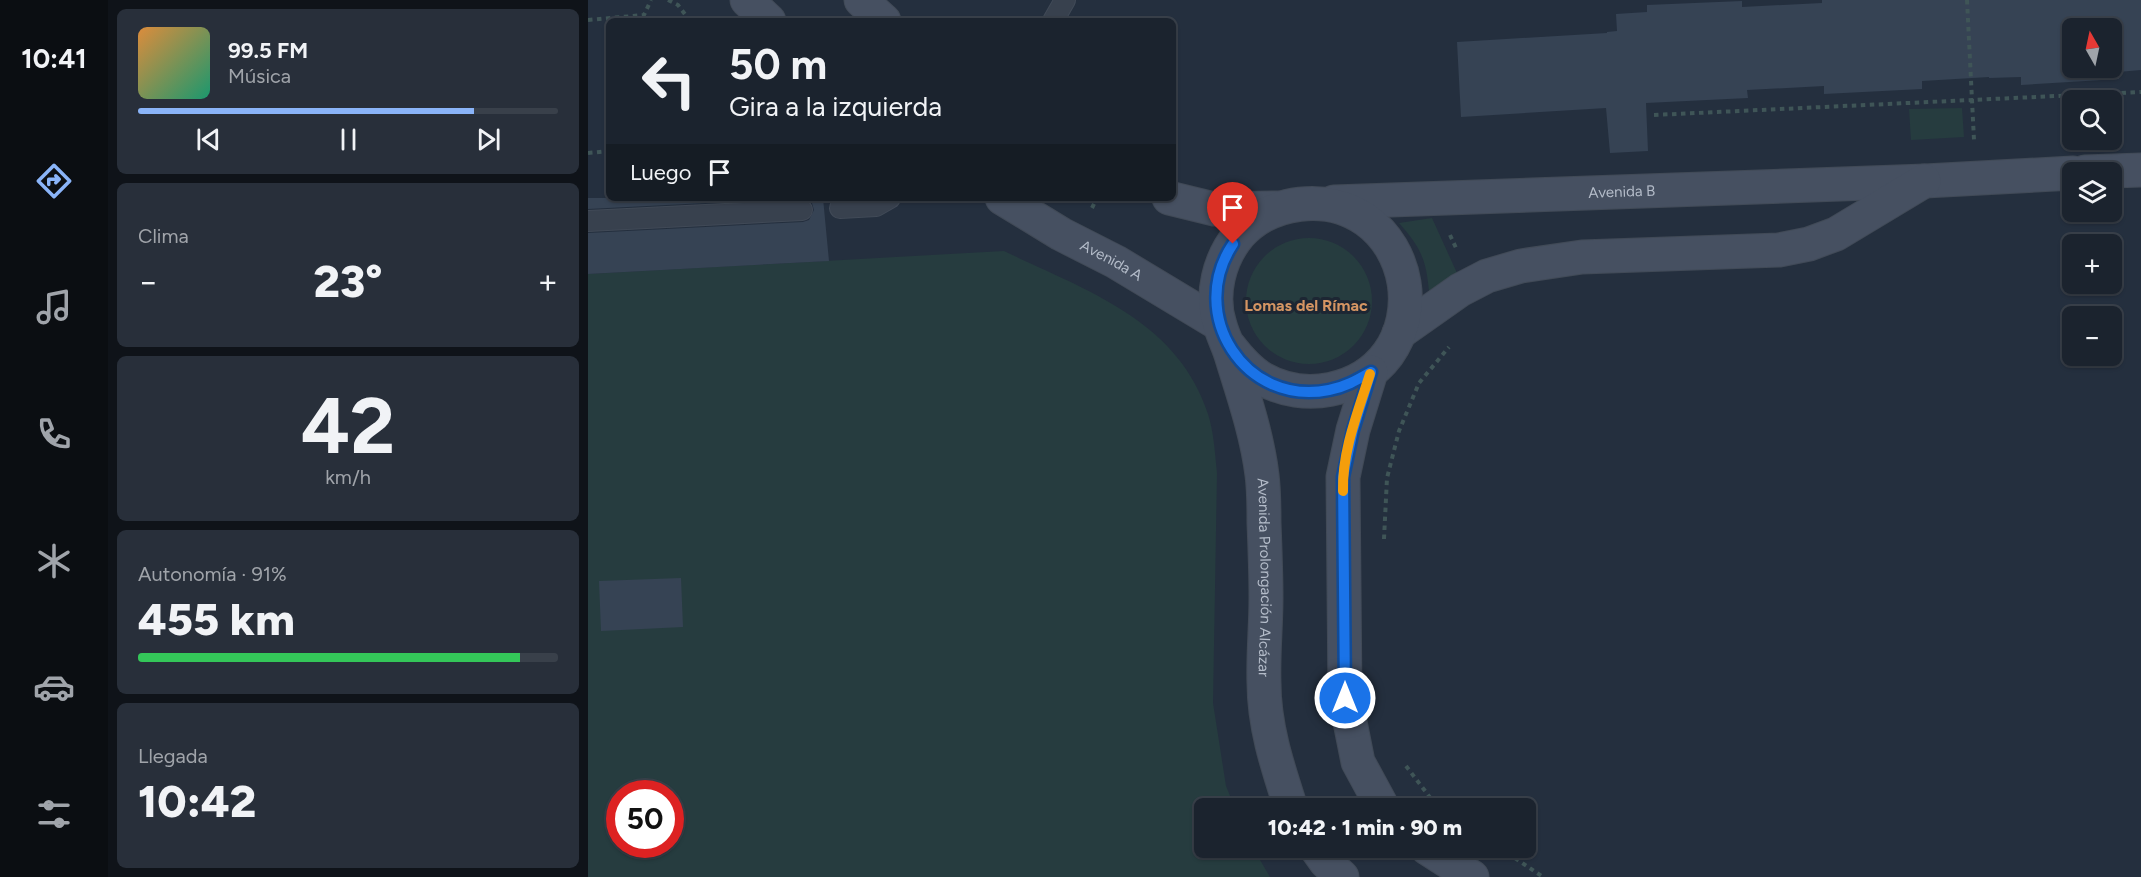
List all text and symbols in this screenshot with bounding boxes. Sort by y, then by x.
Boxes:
north arrow [2062,18,2122,78]
map controls [2062,18,2122,366]
text: 99.5 FM [228,37,308,64]
text: 50 m [729,39,827,90]
text: 10:41 [21,42,87,75]
icon: left [630,42,708,120]
text: Música [228,64,291,88]
text: Gira a la izquierda [729,90,942,123]
button: search [2062,90,2122,150]
icon: previous [192,123,225,156]
icon: pause [332,123,365,156]
icon: next [472,123,505,156]
icon: arrive [703,156,736,189]
text: Luego [630,159,691,186]
icon: directions [33,160,75,202]
button: layers [2062,162,2122,222]
pin [1207,182,1258,244]
street label: Avenida B [1588,182,1656,202]
icon: arrive [1216,191,1249,224]
text: Clima [138,224,189,248]
button: + [2062,234,2122,294]
street label: Avenida A [1077,236,1146,285]
text: 23° [314,254,382,308]
text: − [138,262,159,301]
text: + [537,262,558,301]
icon: music [33,286,75,328]
district label: Lomas del Rímac [1244,296,1368,315]
button: − [2062,306,2122,366]
text: 42 [301,379,395,473]
icon: phone [33,413,75,455]
text: km/h [325,465,371,489]
street label: Avenida Prolongación Alcázar [1253,477,1275,677]
icon: climate [33,540,75,582]
text: Autonomía · 91% [138,562,287,586]
text: 455 km [138,592,295,646]
icon: car [33,666,75,708]
position arrow [1313,666,1377,730]
text: Llegada [138,744,208,768]
text: 10:42 [138,774,256,828]
speed limit sign: 50 [606,780,684,858]
icon: filters [33,793,75,835]
text: 10:42 · 1 min · 90 m [1268,814,1462,841]

